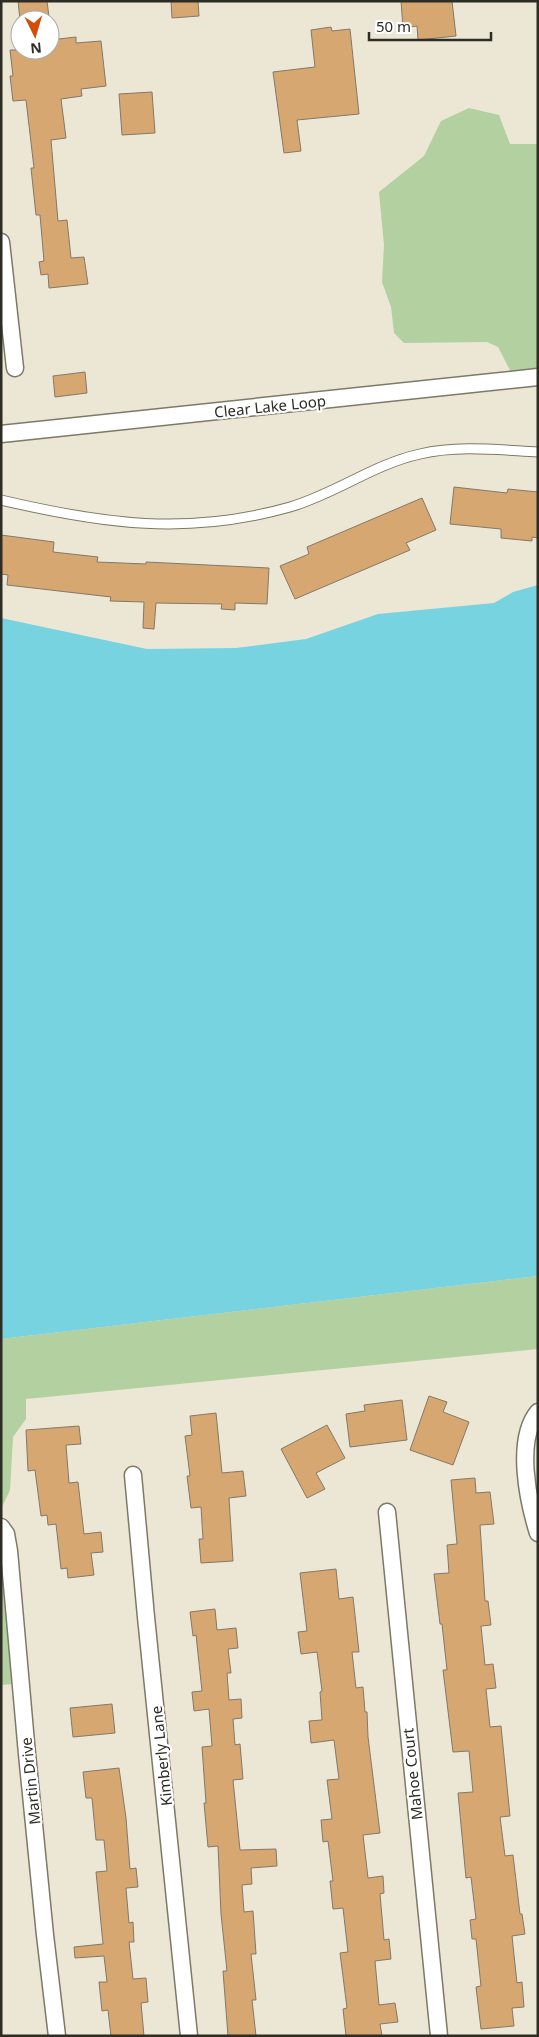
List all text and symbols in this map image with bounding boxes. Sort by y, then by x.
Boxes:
north arrow [10,10,60,60]
scale bar [369,10,492,42]
text: 50 m [376,16,411,36]
text: N [30,38,43,58]
street label: Clear Lake Loop [213,390,327,422]
street label: Kimberly Lane [146,1705,176,1807]
street label: Mahoe Court [397,1727,427,1821]
street label: Martin Drive [15,1736,45,1826]

